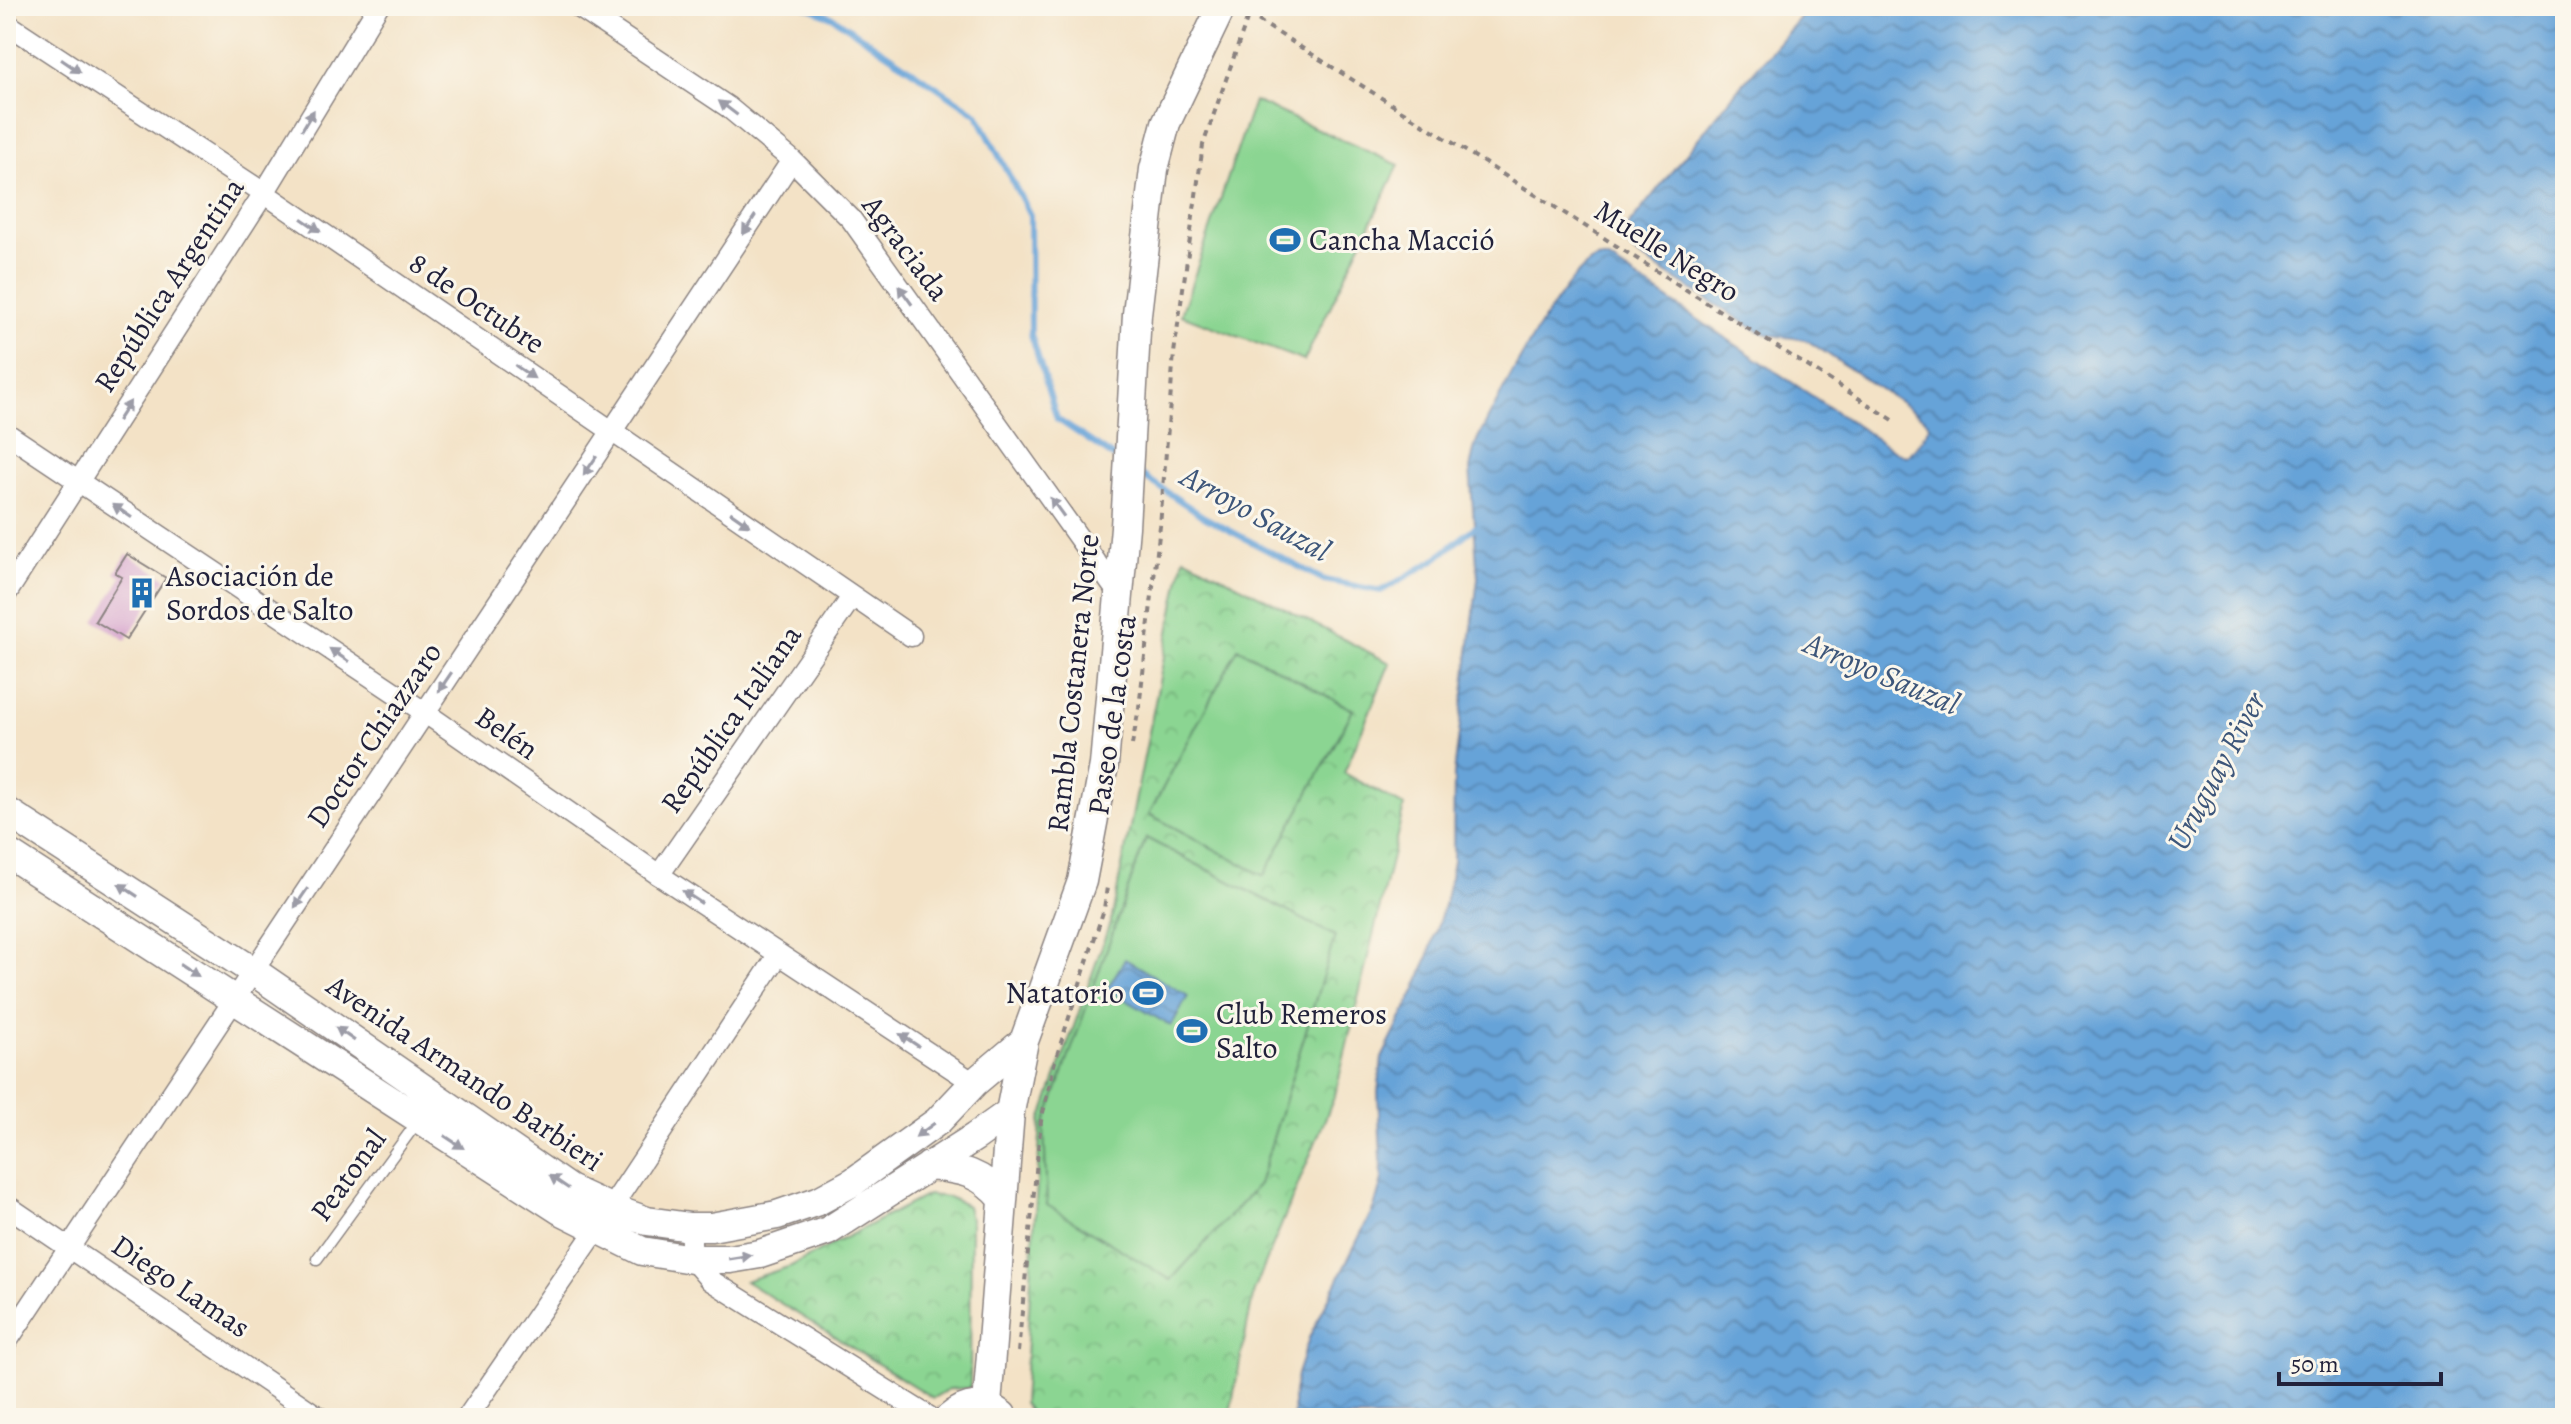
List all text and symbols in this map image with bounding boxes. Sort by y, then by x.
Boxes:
one-way arrow [60,58,82,72]
one-way arrow [718,100,738,116]
one-way arrow [301,109,315,131]
street label: República Argentina [85,170,253,400]
street label: Agraciada [852,186,959,309]
street label: Muelle Negro [1587,191,1747,311]
one-way arrow [741,215,756,236]
one-way arrow [300,217,321,232]
place label: Cancha Macció [1309,220,1494,260]
sports icon: Cancha Macció [1268,223,1302,257]
street label: 8 de Octubre [401,243,553,363]
one-way arrow [898,285,913,306]
one-way arrow [515,364,536,379]
one-way arrow [116,400,131,422]
water label: Arroyo Sauzal [1171,453,1339,572]
one-way arrow [583,455,598,476]
one-way arrow [1049,497,1065,517]
one-way arrow [112,504,133,519]
one-way arrow [729,511,750,526]
street label: Rambla Costanera Norte [1037,532,1109,834]
place label: Asociación de Sordos de Salto [165,556,353,630]
building icon: Asociación de Sordos de Salto [125,576,159,610]
street label: Paseo de la costa [1078,612,1146,818]
street label: República Italiana [651,617,811,821]
water label: Arroyo Sauzal [1796,620,1966,725]
street label: Doctor Chiazzaro [297,634,451,836]
one-way arrow [328,648,349,663]
one-way arrow [438,671,453,692]
water label: Uruguay River [2156,683,2277,858]
street label: Belén [468,697,546,769]
one-way arrow [118,883,139,898]
one-way arrow [294,887,309,909]
one-way arrow [681,890,703,904]
one-way arrow [179,963,200,978]
street label: Avenida Armando Barbieri [318,965,611,1181]
place label: Natatorio [1005,973,1124,1013]
sports icon: Natatorio [1131,976,1165,1010]
place label: Club Remeros Salto [1216,994,1387,1068]
sports icon: Club Remeros Salto [1175,1014,1209,1048]
one-way arrow [334,1027,355,1042]
one-way arrow [898,1033,920,1047]
street label: Peatonal [301,1121,395,1229]
one-way arrow [914,1122,935,1137]
one-way arrow [444,1134,465,1149]
one-way arrow [549,1174,570,1189]
street label: Diego Lamas [104,1225,258,1347]
one-way arrow [728,1250,753,1263]
scale bar [2279,1336,2441,1386]
text: 50 m [2291,1348,2339,1380]

